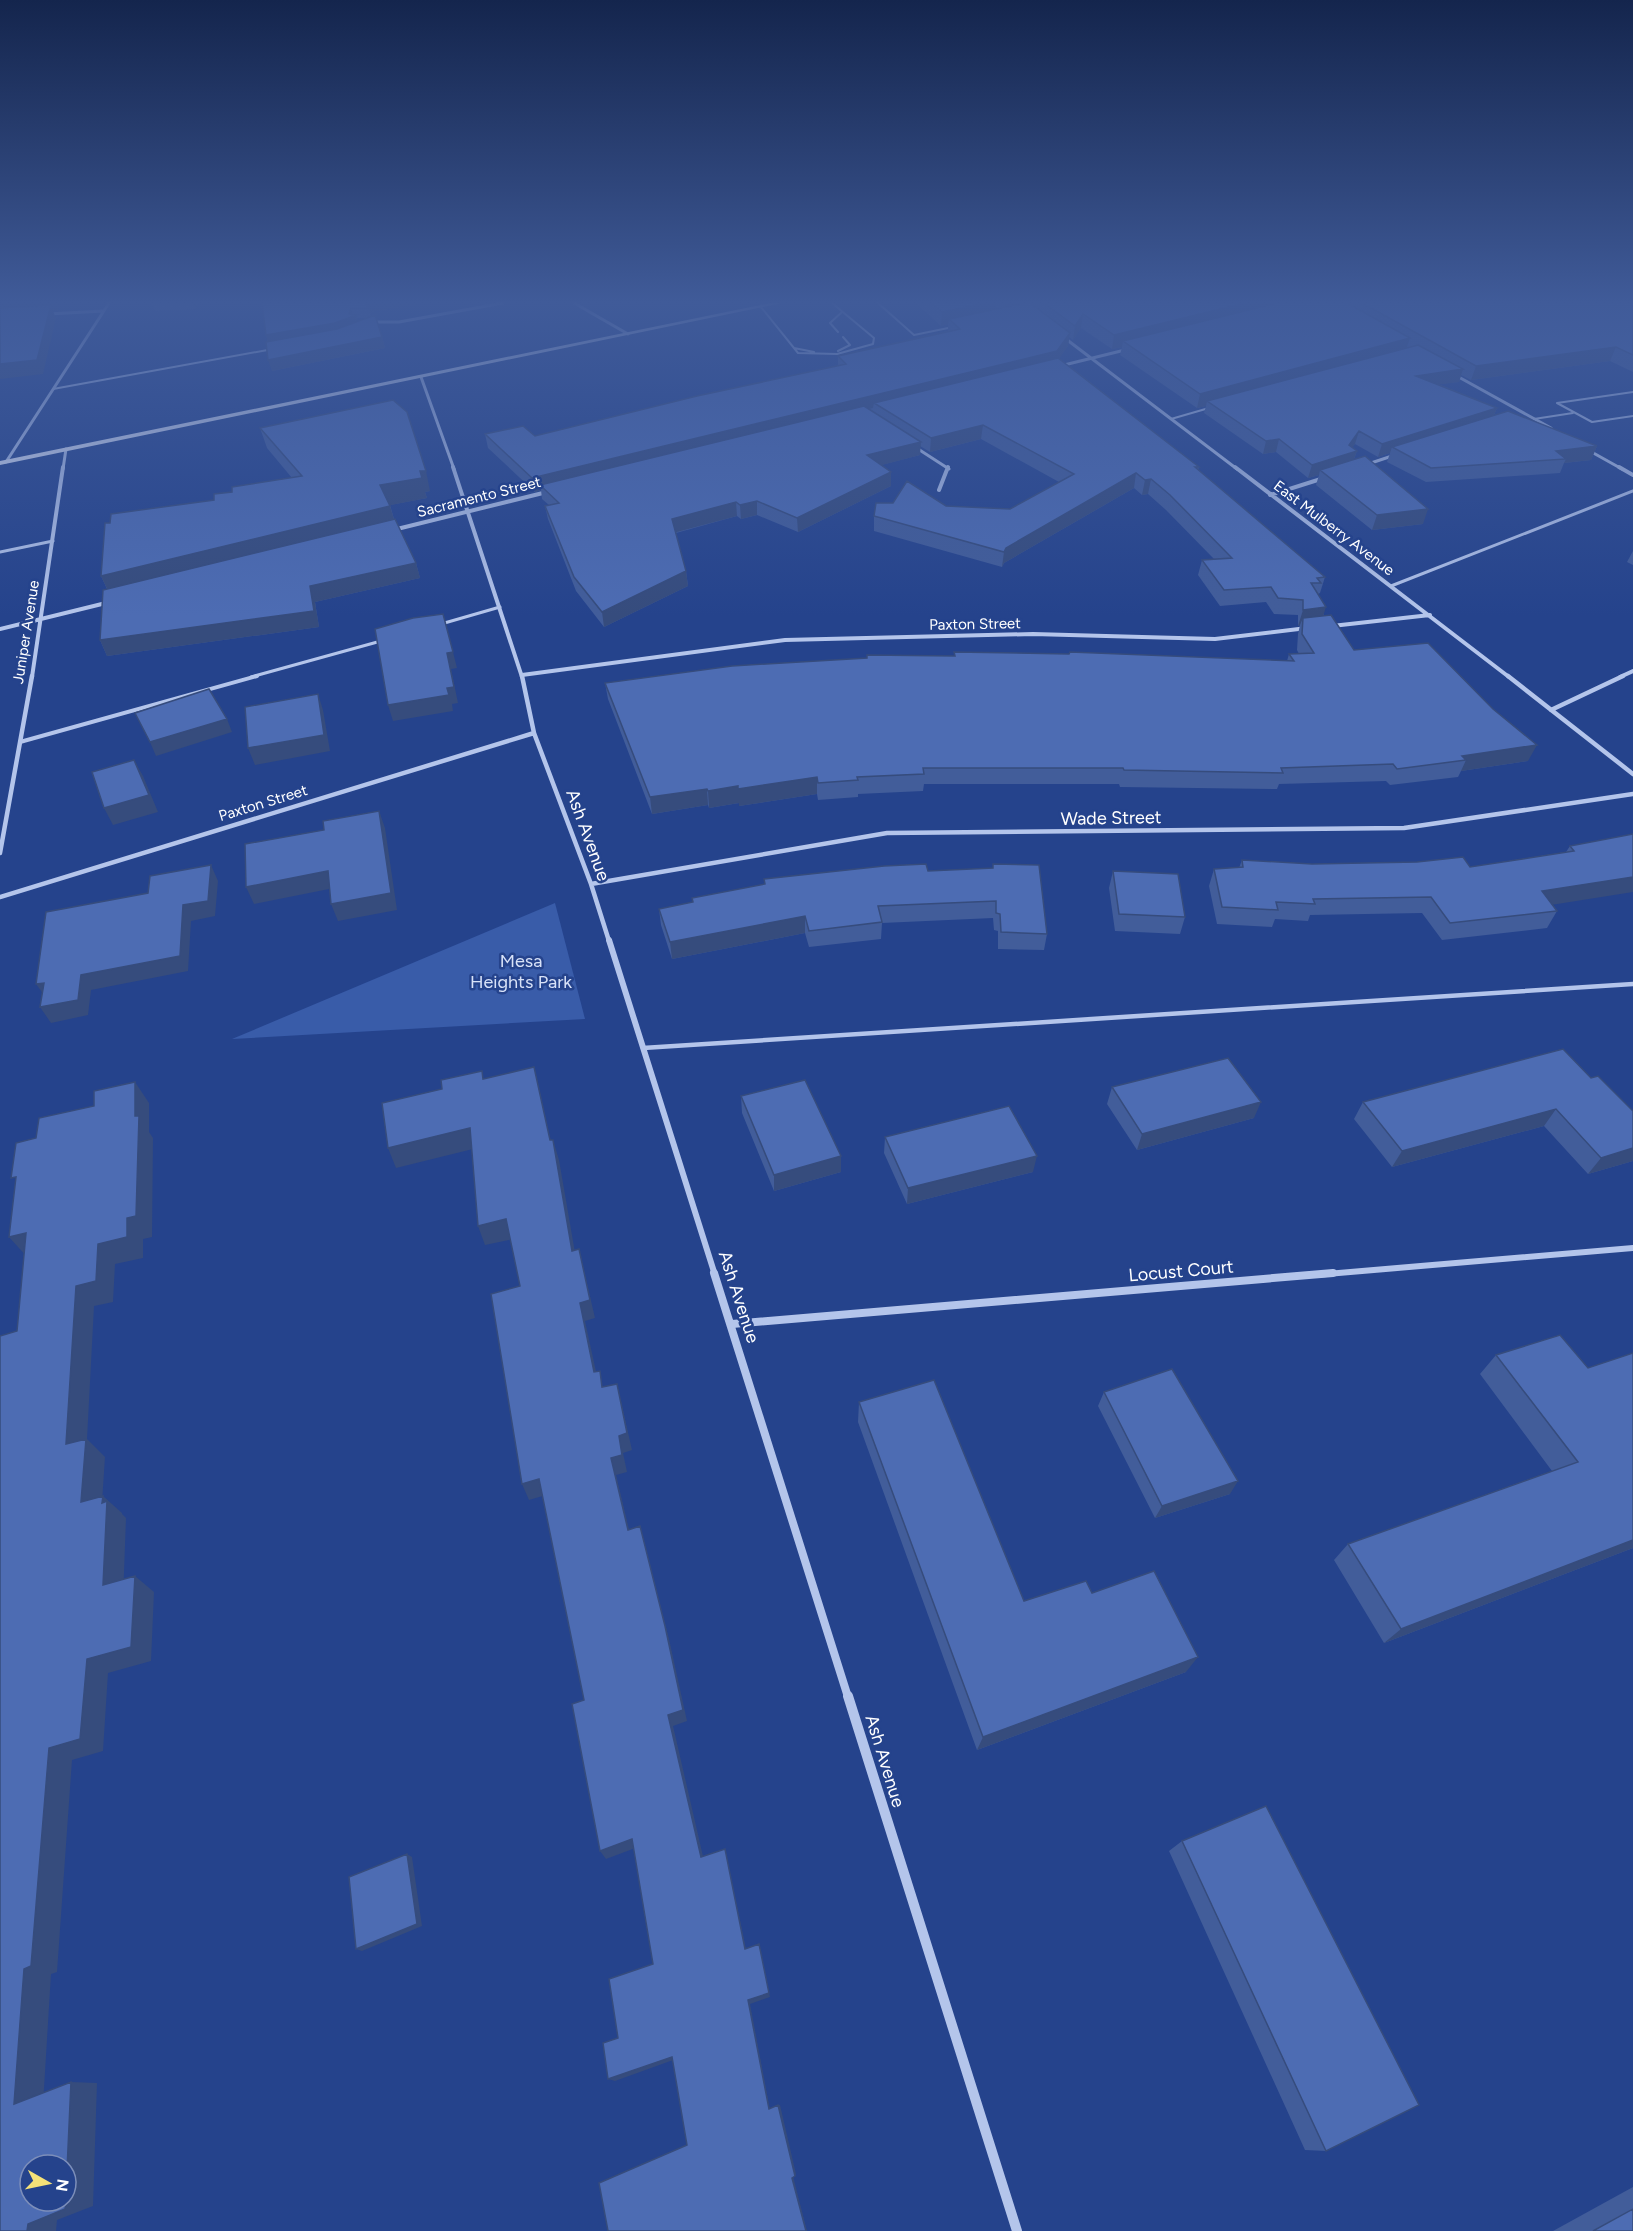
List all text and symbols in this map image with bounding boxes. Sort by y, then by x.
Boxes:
street label: Sacramento Street [415,473,543,521]
street label: East Mulberry Avenue [1270,477,1398,579]
street label: Juniper Avenue [9,579,43,685]
street label: Paxton Street [929,614,1021,634]
street label: Paxton Street [217,781,310,825]
street label: Ash Avenue [561,786,615,884]
street label: Wade Street [1060,806,1162,830]
park label: Mesa Heights Park [470,950,572,993]
street label: Ash Avenue [714,1248,764,1346]
street label: Locust Court [1127,1255,1235,1287]
street label: Ash Avenue [860,1712,910,1810]
north arrow [18,2153,78,2213]
text: N [52,2178,73,2193]

